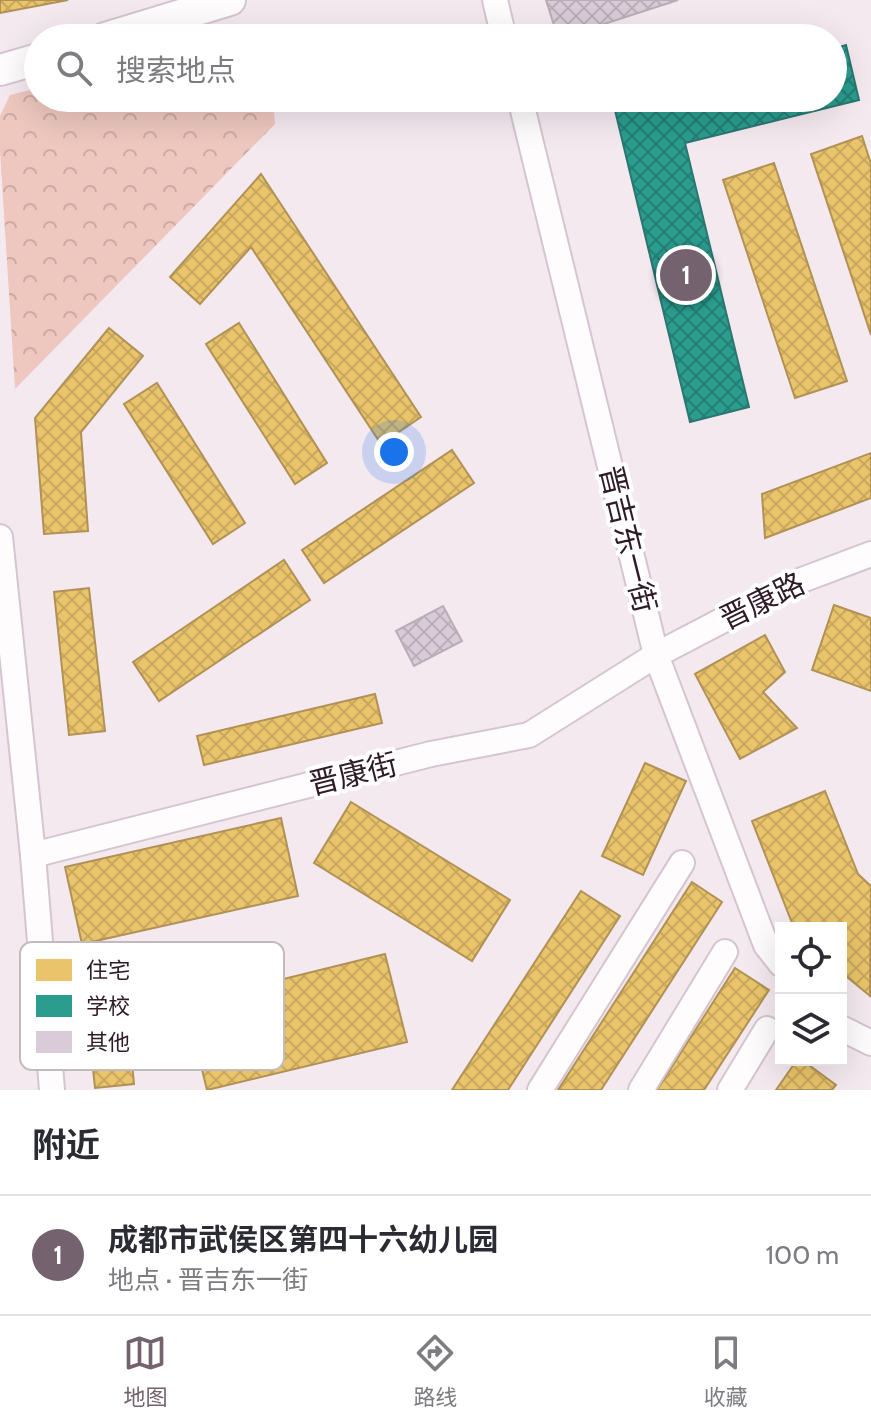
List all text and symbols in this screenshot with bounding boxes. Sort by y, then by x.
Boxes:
search box [24,24,847,112]
icon: search [52,46,96,90]
text: 搜索地点 [116,52,236,89]
pin: 1 [660,245,712,305]
your location [374,432,414,472]
street label: 晋吉东一街 [592,462,664,616]
street label: 晋康路 [713,565,811,637]
street label: 晋康街 [305,745,401,803]
map controls [775,922,847,1066]
button: locate [775,922,847,994]
legend [20,942,284,1070]
text: 住宅 [86,957,130,984]
text: 学校 [86,993,130,1020]
button: layers [775,994,847,1066]
text: 其他 [86,1029,130,1056]
text: 附近 [32,1124,100,1166]
text: 成都市武侯区第四十六幼儿园 [108,1221,498,1258]
text: 1 [53,1239,63,1271]
text: 100 m [766,1239,839,1271]
text: 地点 · 晋吉东一街 [108,1264,308,1296]
tab: 地图 [123,1331,167,1411]
tab: 路线 [413,1331,458,1411]
tab: 收藏 [704,1331,748,1411]

